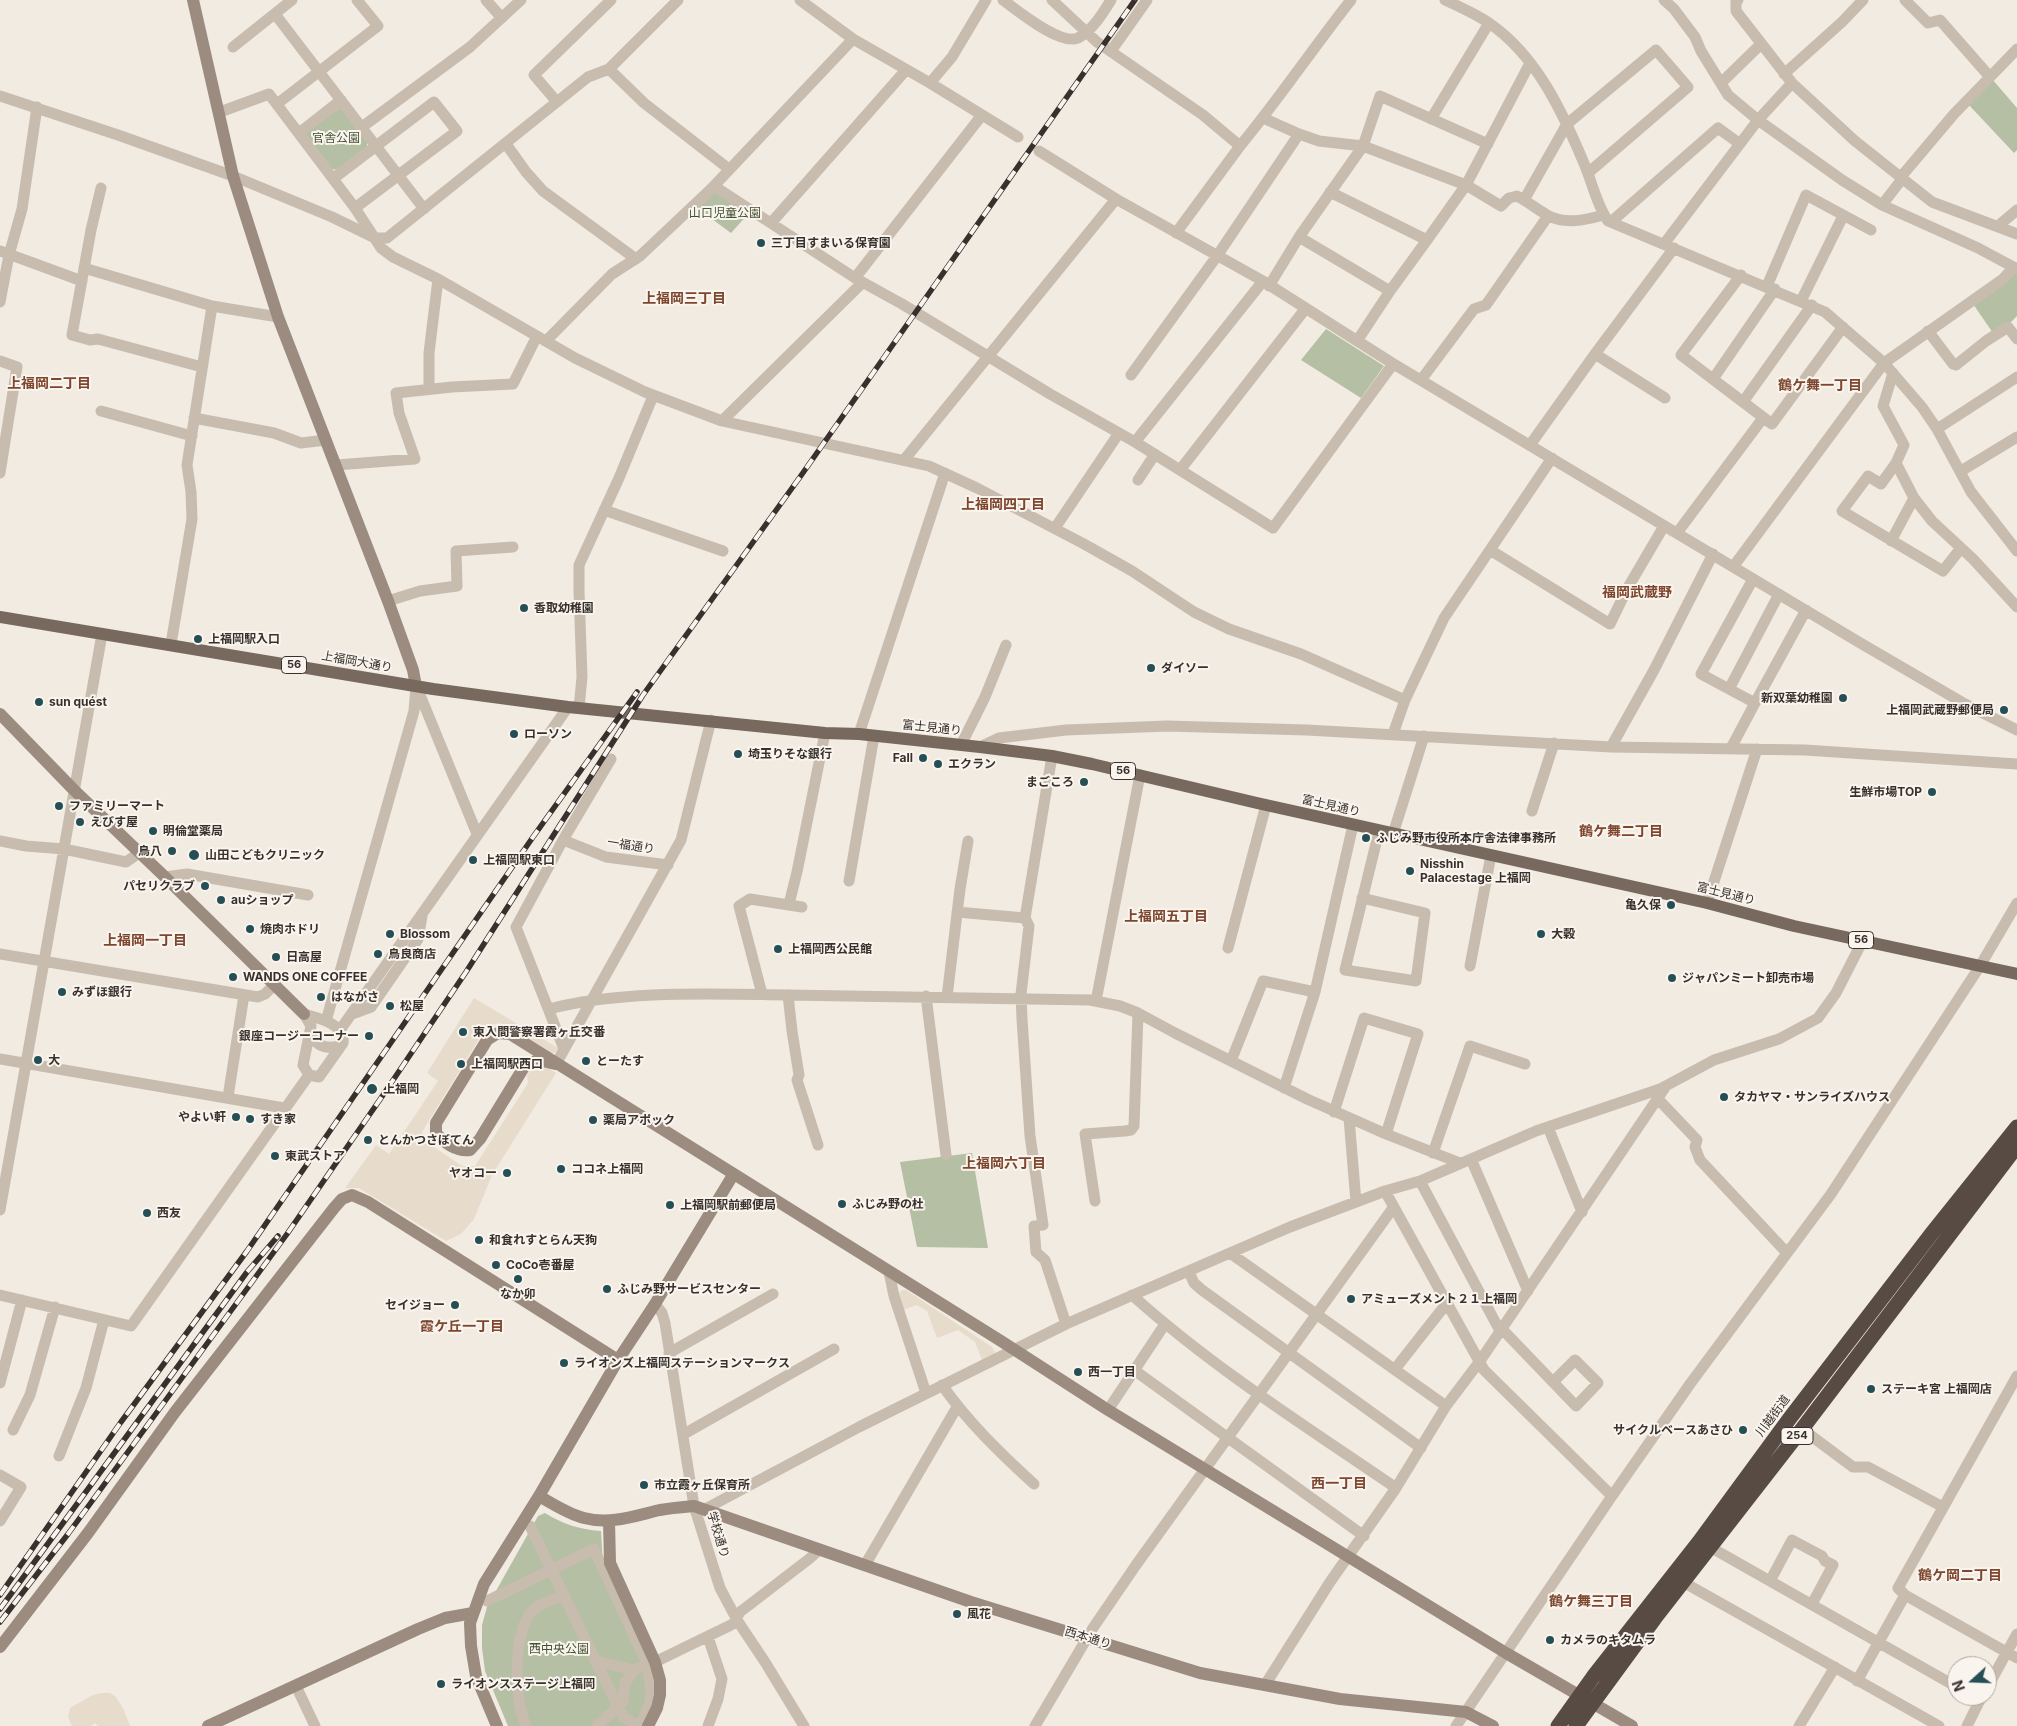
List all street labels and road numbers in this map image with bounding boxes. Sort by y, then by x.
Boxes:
street label: 上福岡大通り [320,649,394,675]
road number: 56 [282,656,306,674]
street label: 富士見通り [901,718,963,738]
road number: 56 [1110,762,1136,779]
street label: 富士見通り [1300,792,1362,820]
street label: 一福通り [606,835,656,857]
street label: 富士見通り [1695,880,1757,908]
road number: 56 [1848,932,1874,948]
street label: 川越街道 [1753,1392,1793,1440]
road number: 254 [1781,1428,1813,1444]
street label: 学校通り [704,1510,732,1560]
street label: 西本通り [1063,1624,1113,1652]

